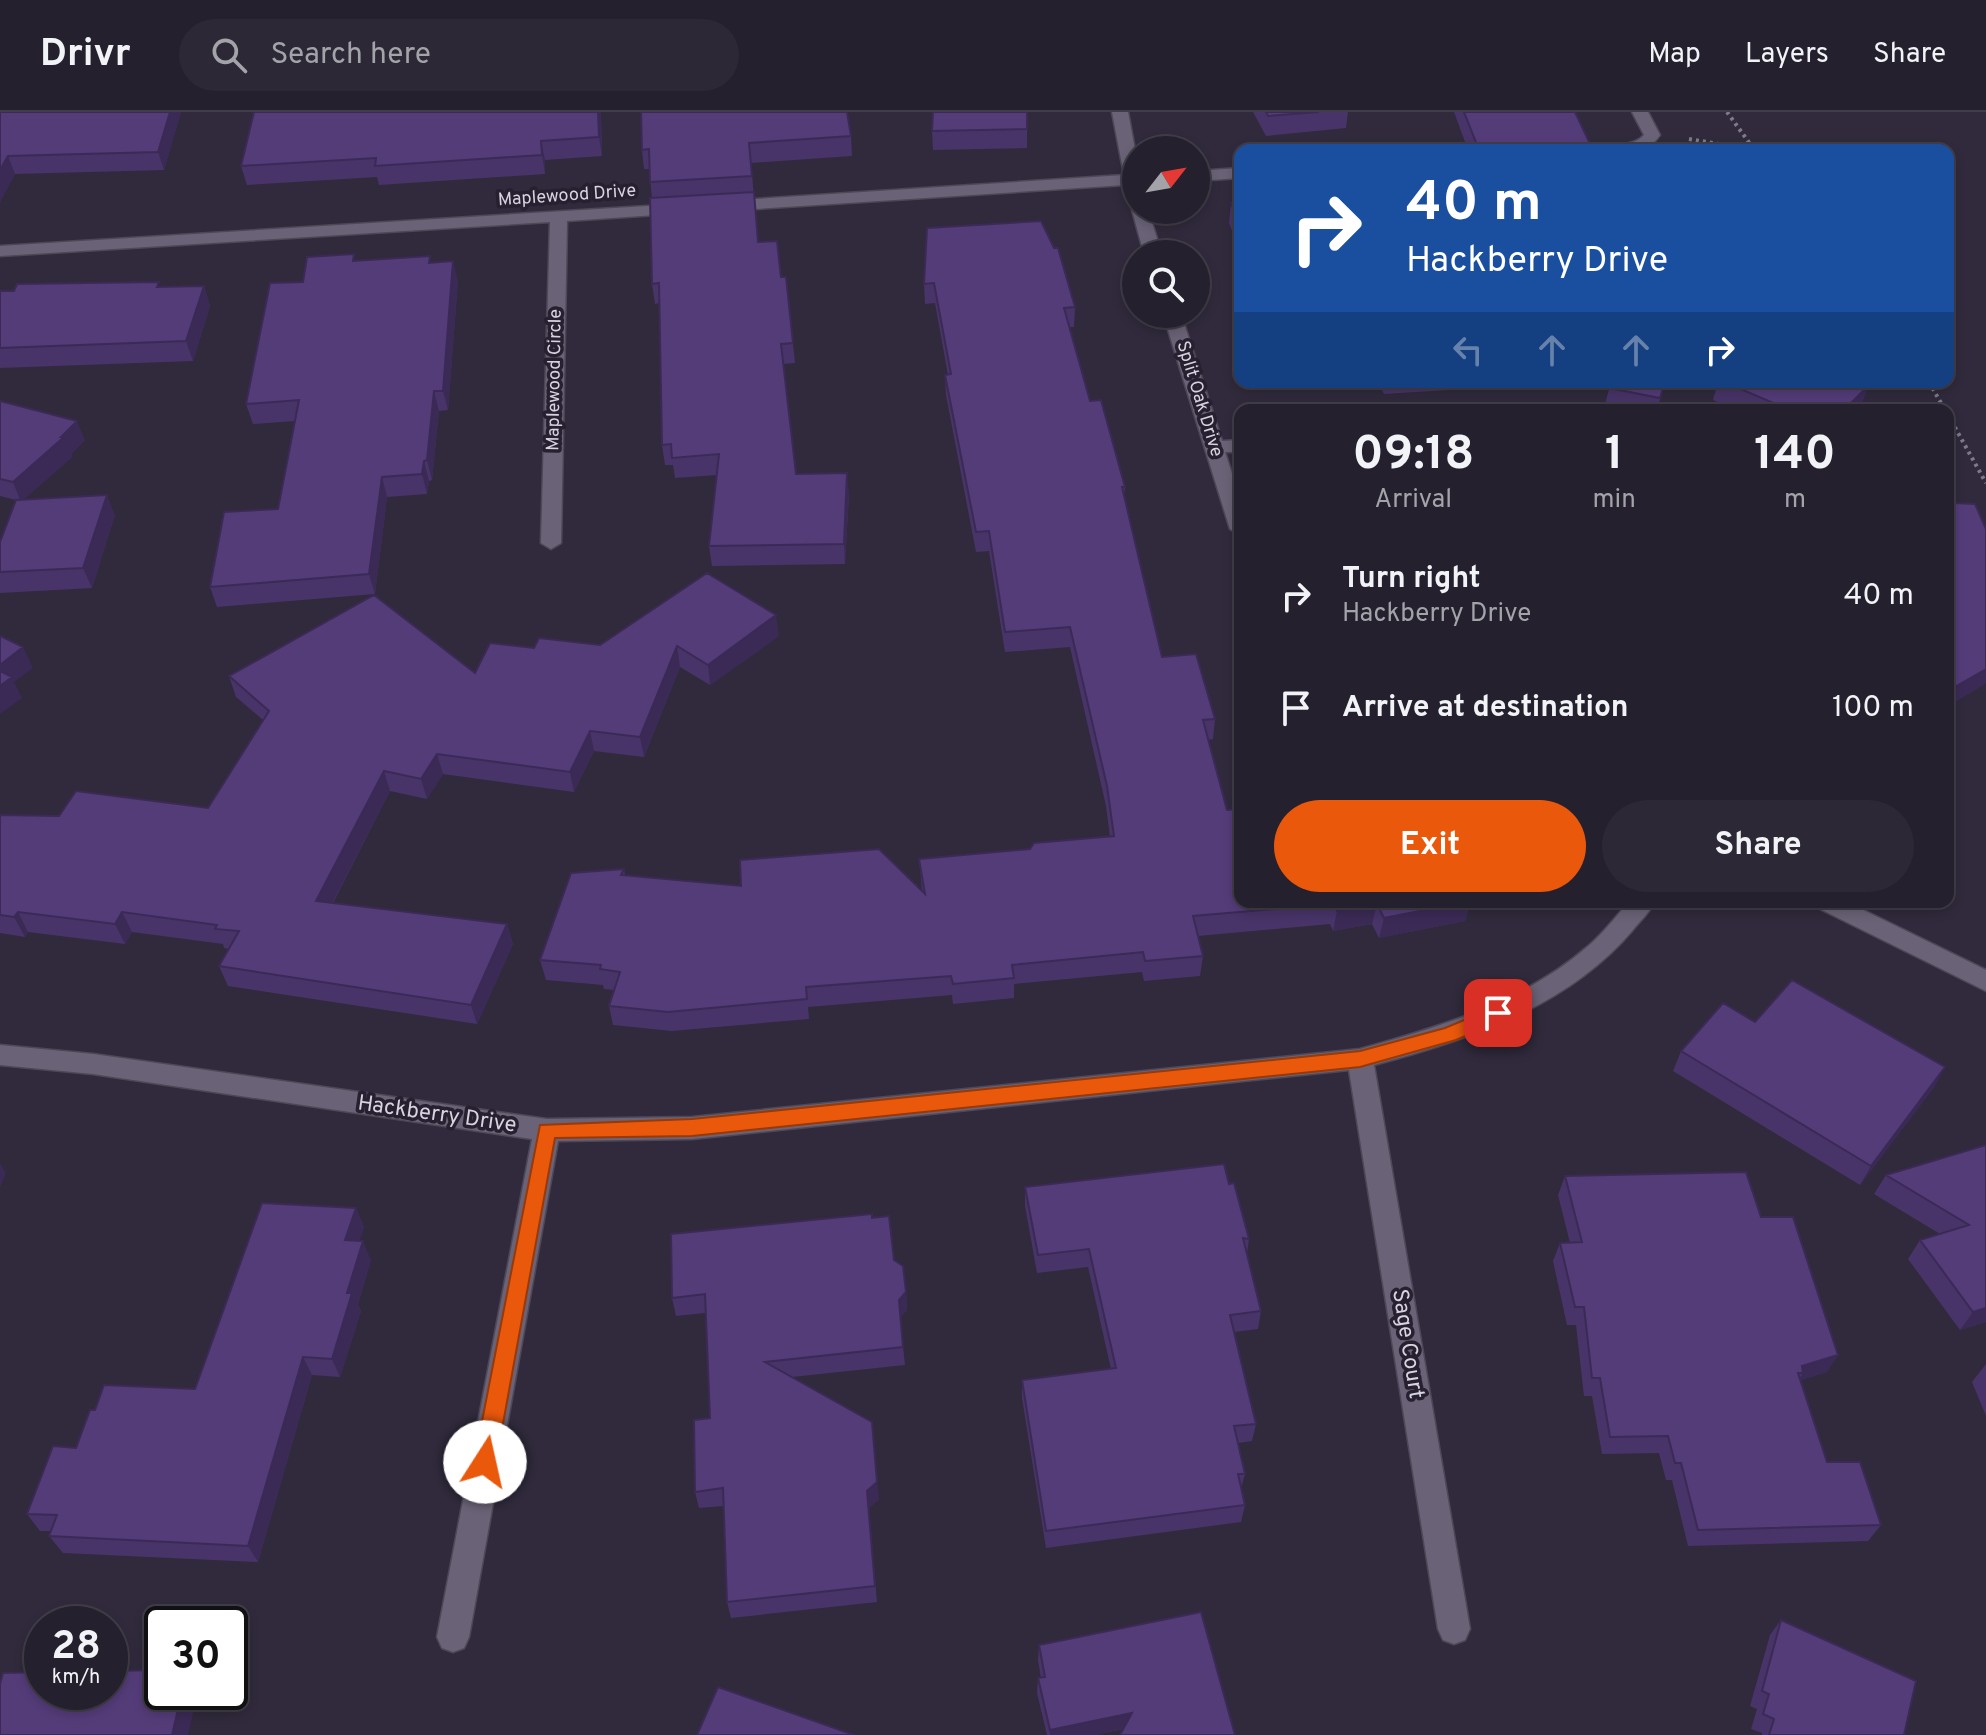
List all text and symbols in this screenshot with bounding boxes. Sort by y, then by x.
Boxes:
search box [179,19,739,91]
text: Drivr [40,31,131,80]
icon: search [207,33,251,77]
text: Search here [271,37,431,74]
text: Map [1648,37,1701,73]
text: Layers [1745,37,1829,73]
text: Share [1873,37,1946,73]
north arrow [1122,136,1210,224]
map controls [1122,136,1210,328]
text: 40 m [1406,170,1542,240]
icon: right [1274,176,1378,280]
street label: Maplewood Drive [497,180,637,212]
text: Hackberry Drive [1406,239,1668,285]
button: search [1122,240,1210,328]
street label: Maplewood Circle [542,309,568,451]
icon: left [1446,328,1490,372]
icon: ahead [1530,328,1574,372]
icon: ahead [1614,328,1658,372]
icon: right [1698,328,1742,372]
street label: Split Oak Drive [1170,338,1228,460]
text: 09:18 [1352,426,1474,486]
text: 1 [1605,426,1624,486]
text: 140 [1754,426,1836,486]
text: Arrival [1375,484,1452,517]
text: min [1593,484,1636,517]
text: m [1784,484,1806,517]
text: Turn right [1342,561,1480,598]
icon: right [1274,574,1318,618]
text: 40 m [1844,578,1914,615]
text: Hackberry Drive [1342,598,1531,631]
icon: arrive [1274,686,1318,730]
text: Arrive at destination [1342,690,1628,727]
text: 100 m [1832,690,1914,727]
button: Exit [1274,800,1586,892]
button: Share [1602,800,1914,892]
pin [1464,979,1532,1047]
icon: arrive [1476,991,1520,1035]
street label: Hackberry Drive [356,1090,518,1140]
street label: Sage Court [1385,1287,1429,1401]
position arrow [443,1420,527,1504]
speed limit sign: 30 [144,1606,248,1710]
text: 28 [51,1623,101,1673]
text: km/h [52,1665,100,1691]

